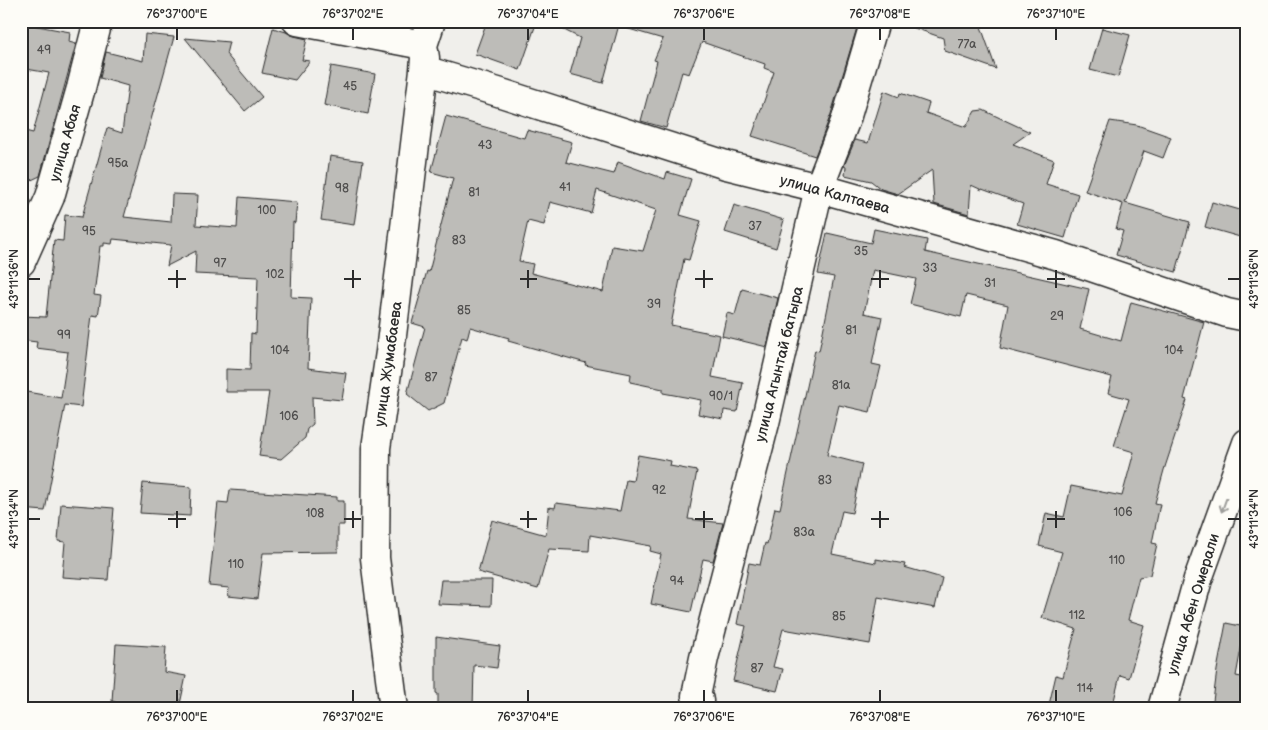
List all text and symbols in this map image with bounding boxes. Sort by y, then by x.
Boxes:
text: 76°37'00"E [147,7,208,22]
text: 76°37'02"E [323,7,384,22]
text: 76°37'04"E [497,7,559,22]
text: 76°37'06"E [673,7,735,22]
text: 76°37'08"E [850,7,911,22]
text: 76°37'10"E [1027,7,1085,22]
house number: 77а [958,37,976,52]
house number: 49 [37,43,51,58]
house number: 45 [343,79,357,94]
street label: улица Абая [45,102,86,184]
house number: 43 [478,138,492,153]
house number: 95а [108,156,128,171]
street label: улица Калтаева [778,171,892,218]
house number: 41 [559,180,571,195]
house number: 98 [335,181,349,196]
house number: 81 [468,185,480,200]
house number: 100 [258,203,276,218]
house number: 37 [748,219,762,234]
house number: 95 [82,224,96,239]
house number: 83 [452,233,466,248]
house number: 35 [854,244,868,259]
text: 43°11'36"N [7,249,22,309]
text: 43°11'36"N [1247,249,1262,309]
house number: 97 [214,256,227,271]
house number: 33 [923,261,937,276]
house number: 102 [266,267,284,282]
house number: 31 [984,276,996,291]
street label: улица Агынтай батыра [751,284,808,444]
house number: 39 [647,297,661,312]
street label: улица Жумабаева [370,300,407,428]
house number: 85 [457,303,471,318]
house number: 29 [1050,309,1064,324]
house number: 81 [845,323,857,338]
house number: 99 [57,328,71,343]
house number: 104 [270,343,290,358]
house number: 104 [1164,343,1184,358]
house number: 87 [425,370,438,385]
house number: 81а [832,378,850,393]
house number: 90/1 [709,389,733,404]
house number: 106 [279,409,299,424]
house number: 83 [818,473,832,488]
house number: 92 [652,483,666,498]
text: 43°11'34"N [7,489,22,549]
text: 43°11'34"N [1247,489,1262,549]
one-way arrow [1219,497,1229,513]
house number: 106 [1113,505,1133,520]
house number: 108 [306,506,324,521]
house number: 83а [793,525,815,540]
street label: улица Абен Омерали [1163,531,1224,677]
house number: 110 [1109,553,1125,568]
house number: 110 [228,557,244,572]
house number: 94 [670,574,685,589]
house number: 112 [1069,608,1085,623]
house number: 85 [832,609,846,624]
house number: 87 [751,661,764,676]
house number: 114 [1077,681,1094,696]
text: 76°37'00"E [147,710,208,725]
text: 76°37'02"E [323,710,384,725]
text: 76°37'04"E [497,710,559,725]
text: 76°37'06"E [673,710,735,725]
text: 76°37'08"E [850,710,911,725]
text: 76°37'10"E [1027,710,1085,725]

